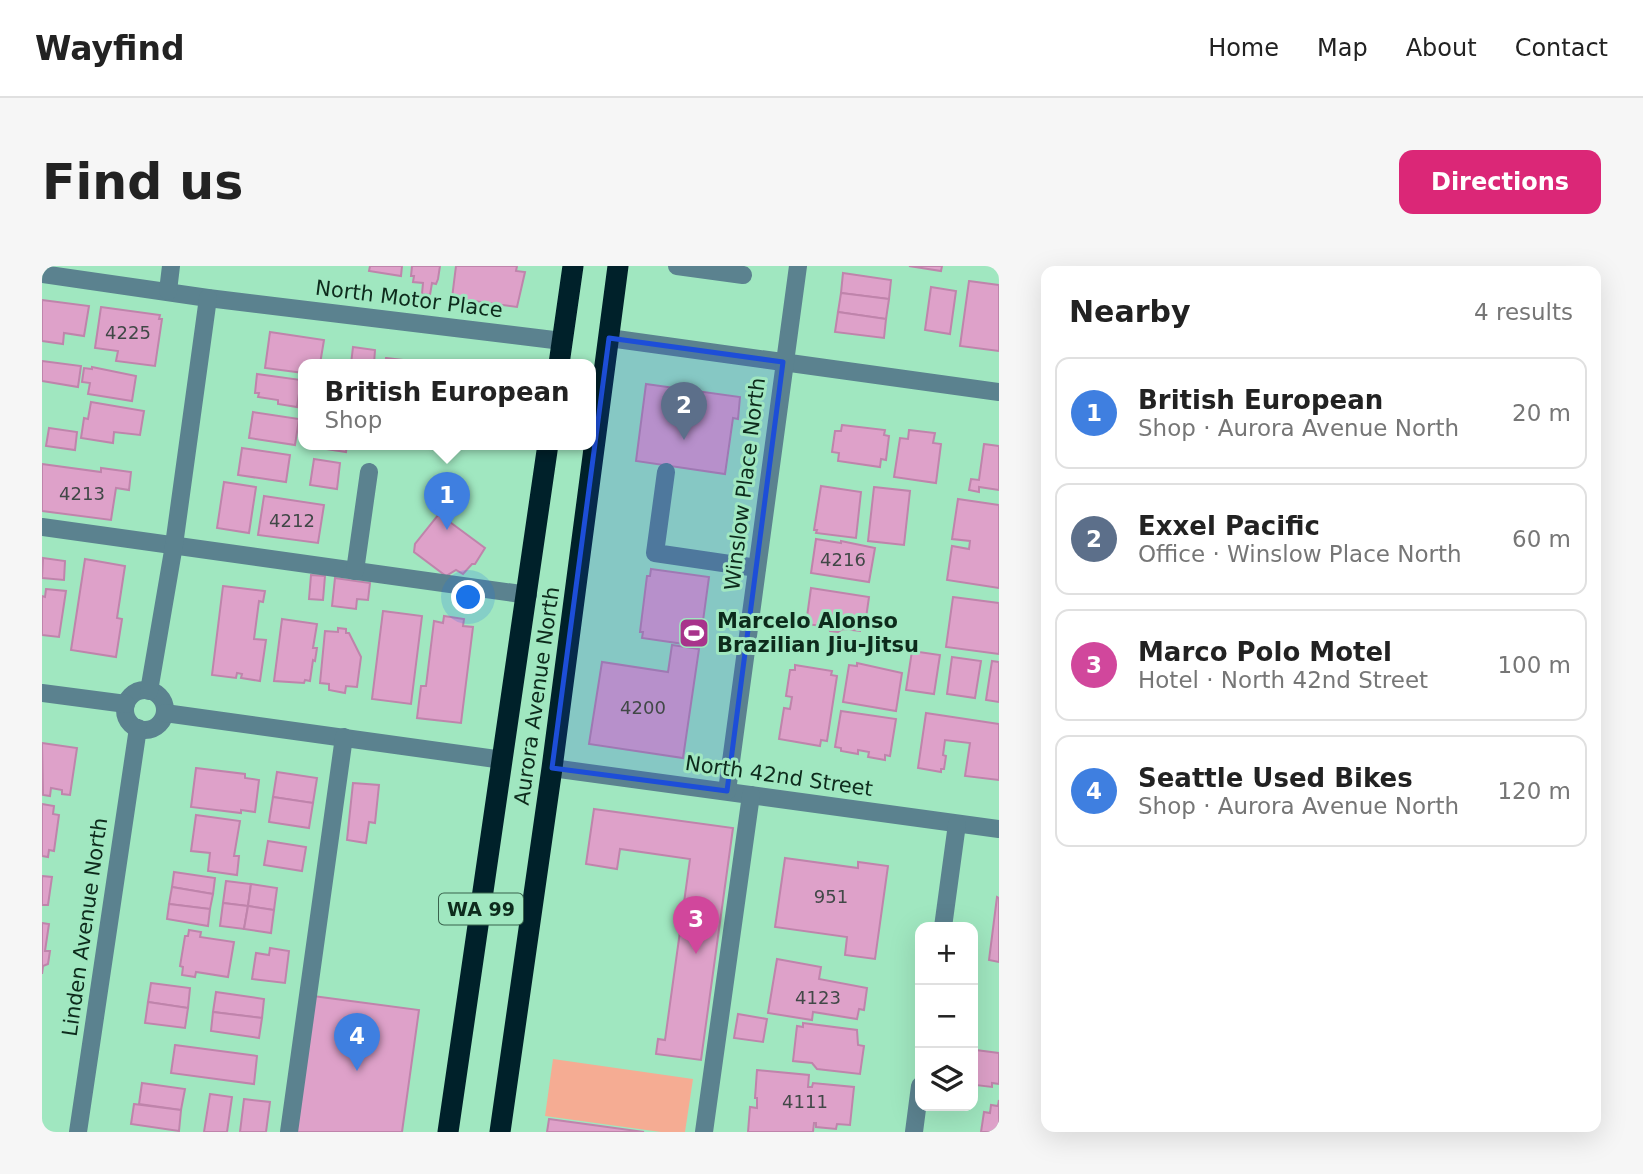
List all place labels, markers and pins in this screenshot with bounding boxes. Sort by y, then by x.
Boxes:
pin: 2 [661,382,707,440]
pin: 1 [424,472,470,530]
place label: Marcelo Alonso Brazilian Jiu-Jitsu [717,609,919,657]
sports icon: Marcelo Alonso Brazilian Jiu-Jitsu [677,616,711,650]
pin: 3 [673,896,719,954]
pin: 4 [334,1013,380,1071]

